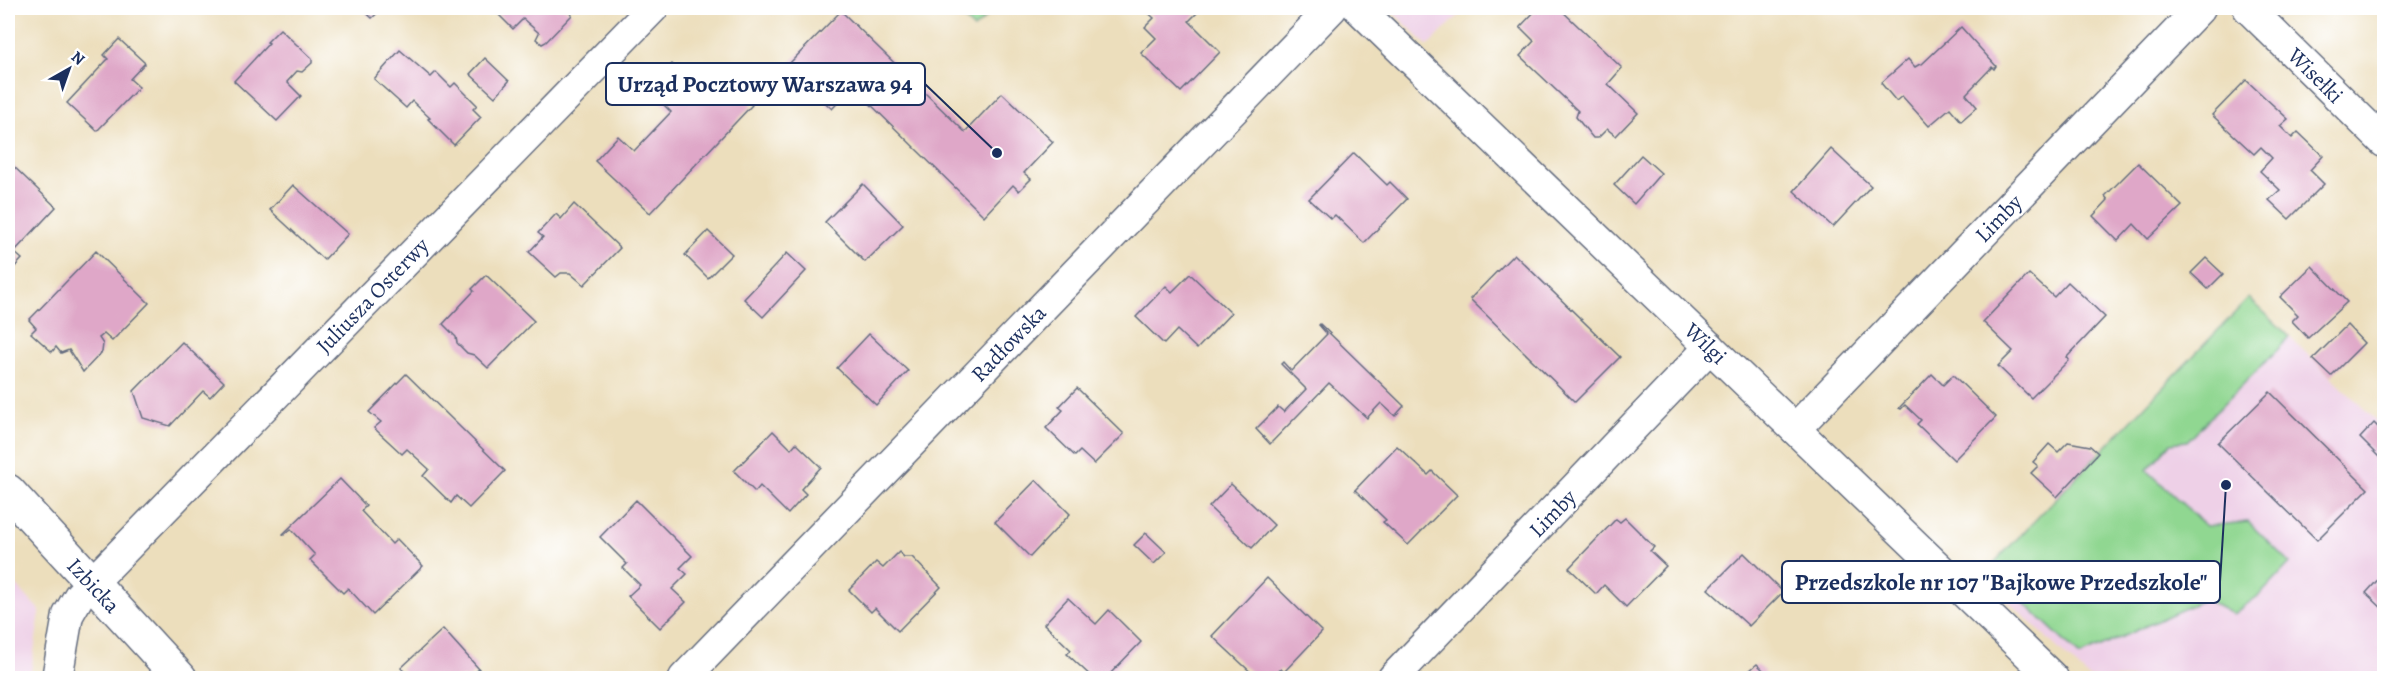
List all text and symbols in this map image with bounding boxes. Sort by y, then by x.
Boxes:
north arrow [39,39,99,99]
street label: Wisełki [2280,40,2350,110]
text: N [66,46,90,71]
callout: Urząd Pocztowy Warszawa 94 [606,63,925,105]
text: Urząd Pocztowy Warszawa 94 [618,68,912,100]
street label: Limby [1968,188,2029,249]
street label: Juliusza Osterwy [310,231,436,360]
street label: Radłowska [964,298,1054,389]
street label: Wilgi [1677,315,1733,371]
street label: Limby [1522,483,1583,544]
street label: Izbicka [60,551,127,620]
callout: Przedszkole nr 107 "Bajkowe Przedszkole" [1782,561,2220,603]
text: Przedszkole nr 107 "Bajkowe Przedszkole" [1794,566,2208,598]

